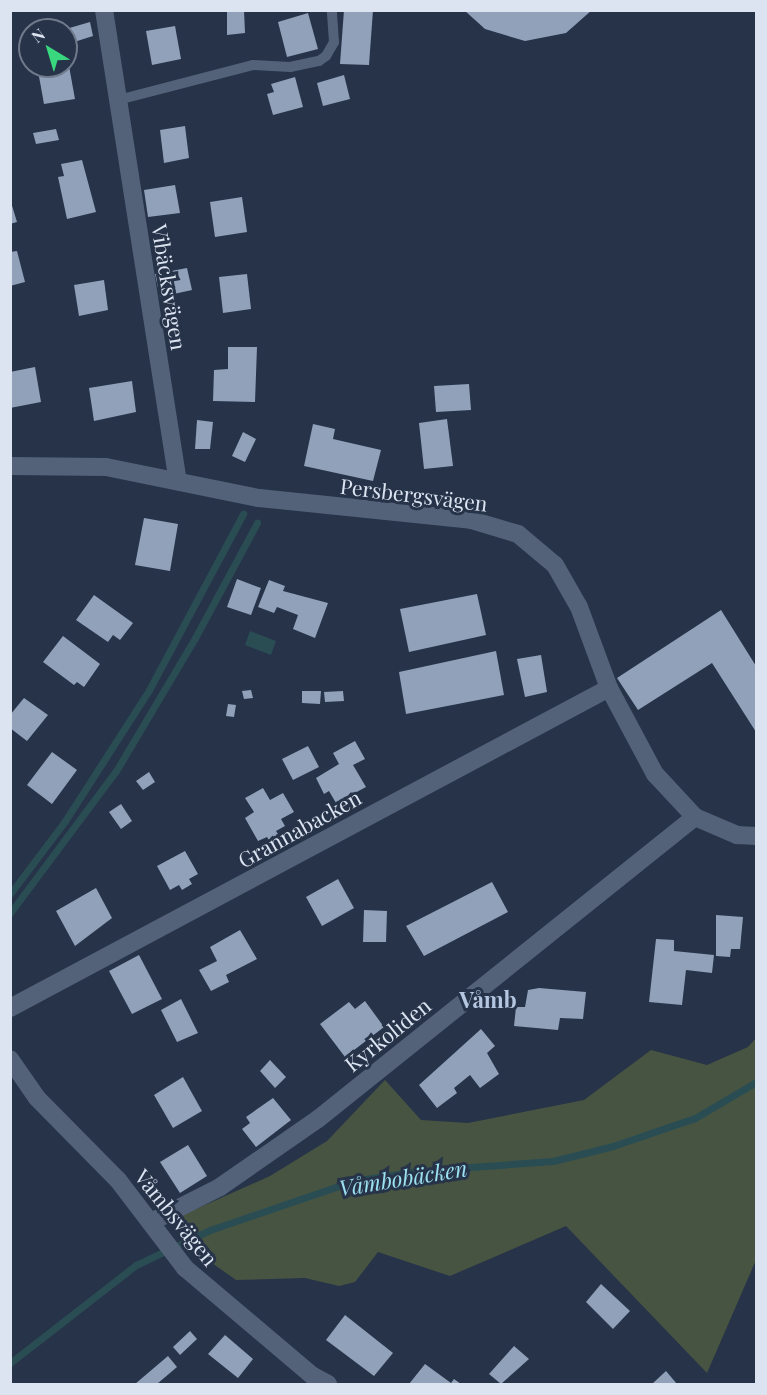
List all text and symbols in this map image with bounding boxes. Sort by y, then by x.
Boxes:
north arrow [18,18,78,78]
text: N [27,23,49,47]
street label: Vibäcksvägen [148,222,192,352]
street label: Persbergsvägen [339,472,489,516]
street label: Grannabacken [233,784,365,872]
district label: Våmb [459,987,517,1013]
street label: Kyrkoliden [339,992,435,1076]
water label: Våmbobäcken [337,1155,469,1201]
street label: Våmbsvägen [130,1164,224,1270]

